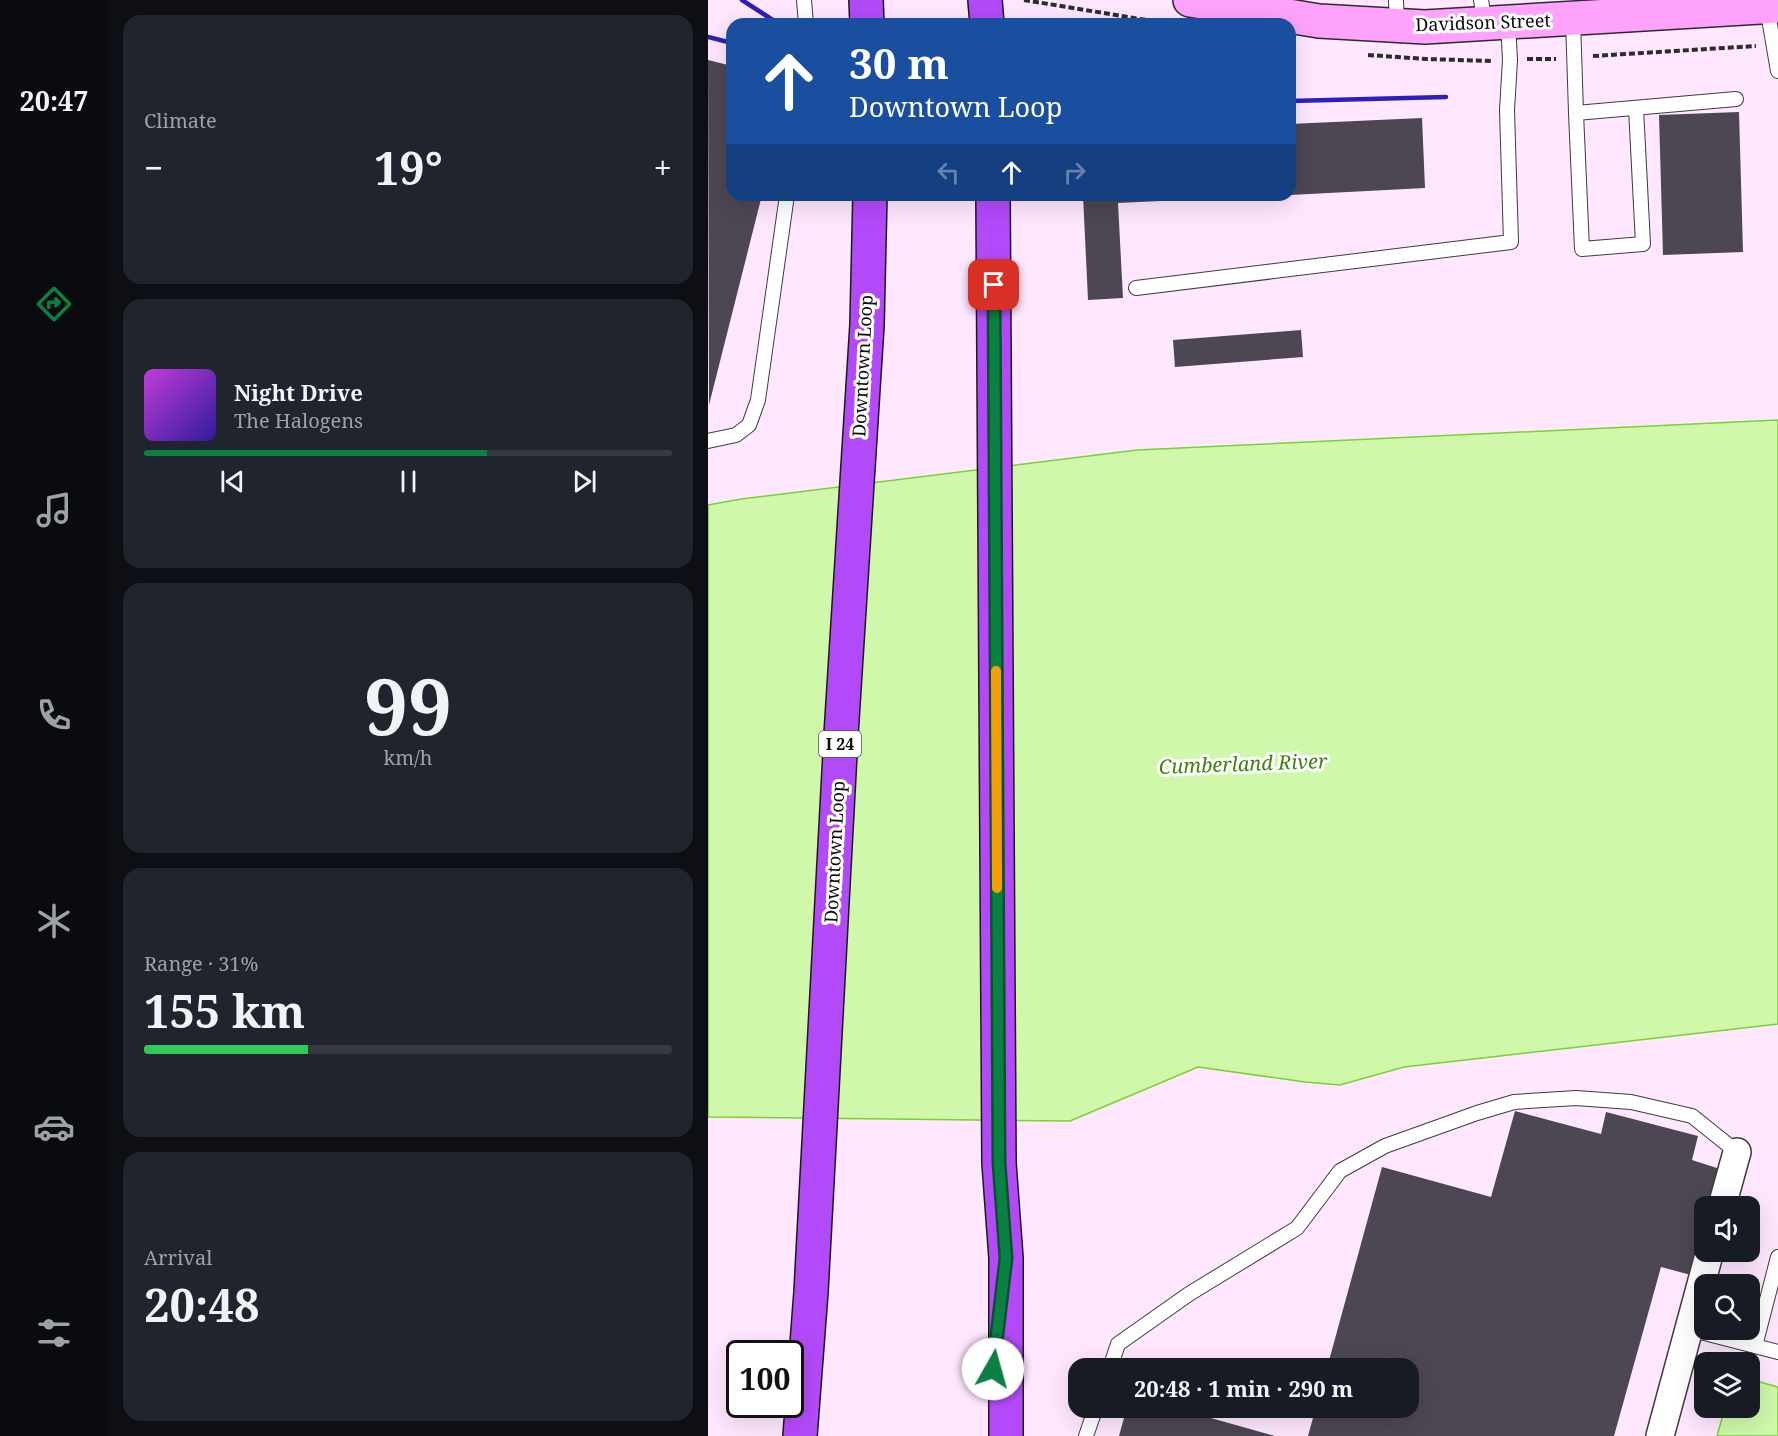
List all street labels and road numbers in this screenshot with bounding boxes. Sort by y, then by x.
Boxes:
street label: Davidson Street [1415,8,1551,36]
street label: Downtown Loop [846,294,878,438]
road number: I 24 [819,731,861,757]
street label: Downtown Loop [818,780,850,924]

